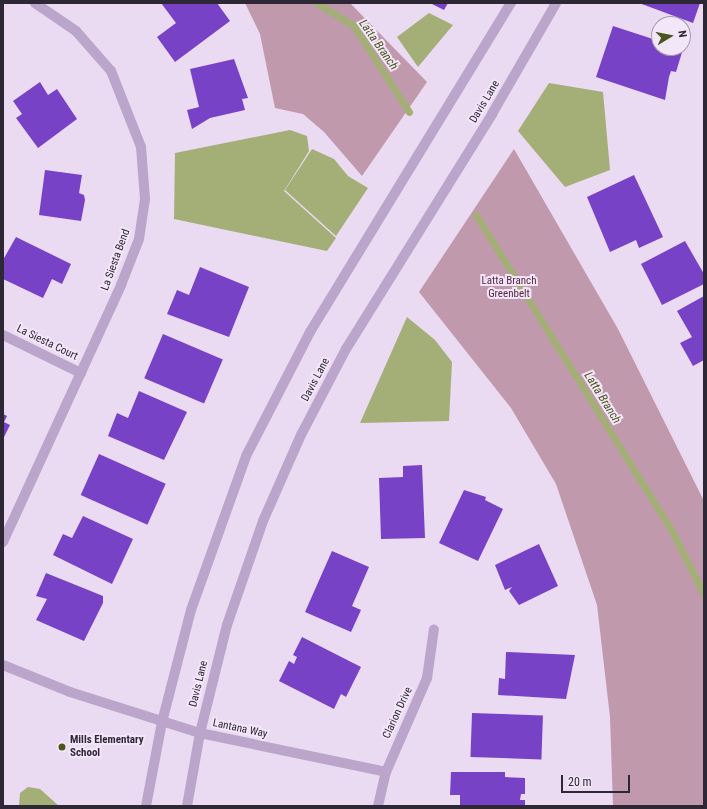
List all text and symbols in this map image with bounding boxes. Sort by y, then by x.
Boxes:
north arrow [651,16,691,56]
water label: Latta Branch [355,17,401,73]
text: N [675,30,689,38]
street label: Davis Lane [467,78,503,126]
street label: La Siesta Bend [99,227,133,293]
park label: Latta Branch Greenbelt [482,275,536,301]
street label: La Siesta Court [14,323,80,363]
street label: Davis Lane [299,356,333,404]
water label: Latta Branch [580,370,624,426]
street label: Davis Lane [187,659,211,709]
street label: Clarion Drive [380,685,416,741]
street label: Lantana Way [212,717,268,741]
place label: Mills Elementary School [70,734,144,760]
marker: Mills Elementary School [57,742,67,752]
scale bar [563,767,632,793]
text: 20 m [568,775,592,789]

